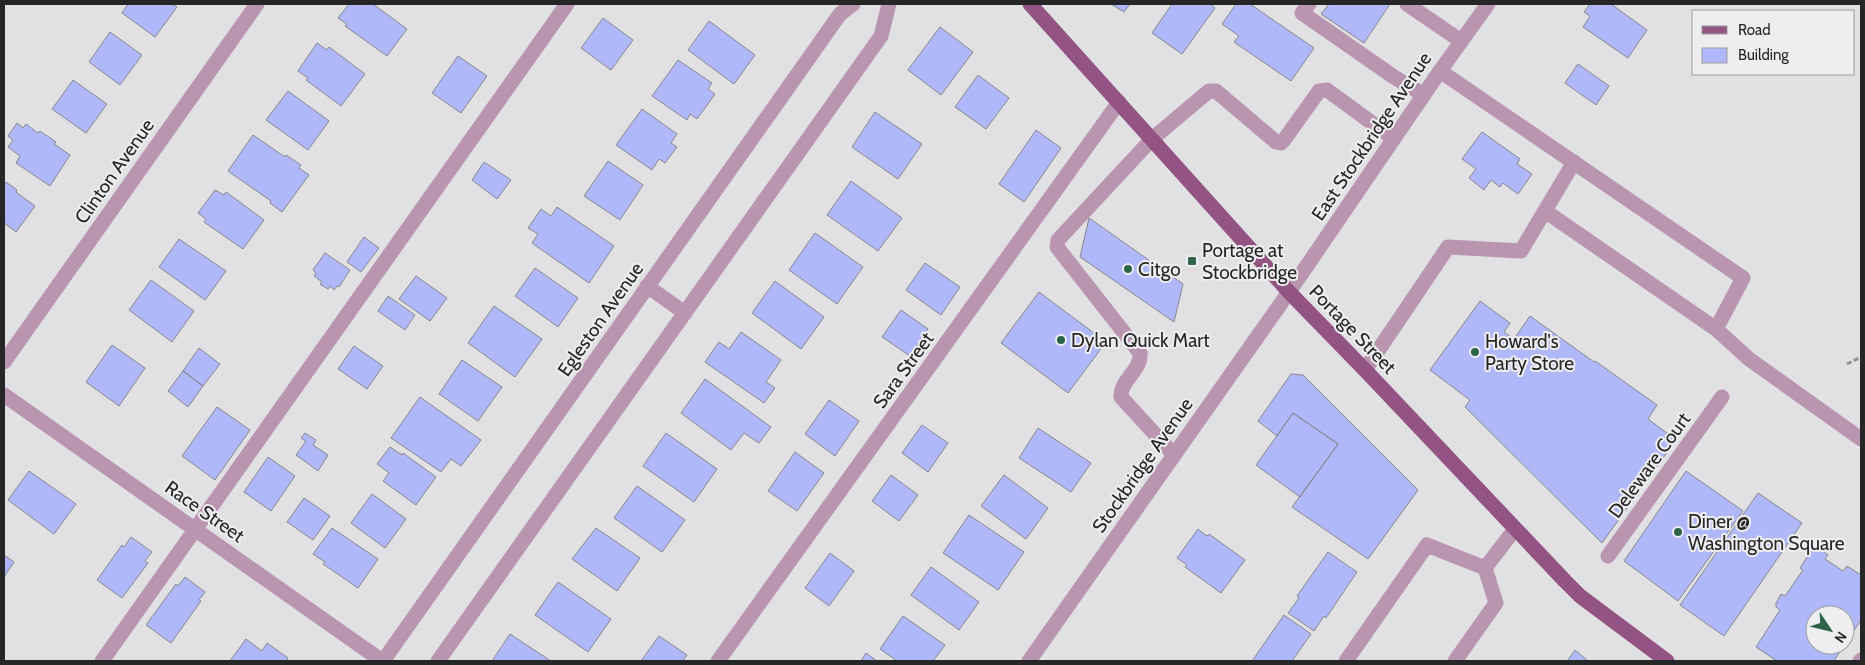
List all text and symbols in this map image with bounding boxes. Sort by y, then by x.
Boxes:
legend [1692,10,1855,75]
text: Road [1738,21,1771,39]
text: Building [1738,46,1789,64]
street label: East Stockbridge Avenue [1307,48,1436,225]
street label: Clinton Avenue [70,114,159,228]
place label: Portage at Stockbridge [1202,239,1297,284]
marker: Portage at Stockbridge [1186,255,1198,267]
street label: Egleston Avenue [553,258,648,381]
place label: Citgo [1138,258,1181,281]
marker: Citgo [1122,263,1134,275]
street label: Portage Street [1304,280,1401,379]
street label: Sara Street [868,327,939,413]
place label: Dylan Quick Mart [1071,329,1210,352]
place label: Howard's Party Store [1485,330,1574,375]
marker: Dylan Quick Mart [1055,334,1067,346]
marker: Howard's Party Store [1469,346,1481,358]
street label: Stockbridge Avenue [1087,393,1198,537]
street label: Deleware Court [1604,408,1696,522]
street label: Race Street [161,476,249,548]
place label: Diner @ Washington Square [1688,510,1845,555]
marker: Diner @ Washington Square [1672,526,1684,538]
north arrow [1805,605,1855,655]
text: N [1830,628,1851,647]

